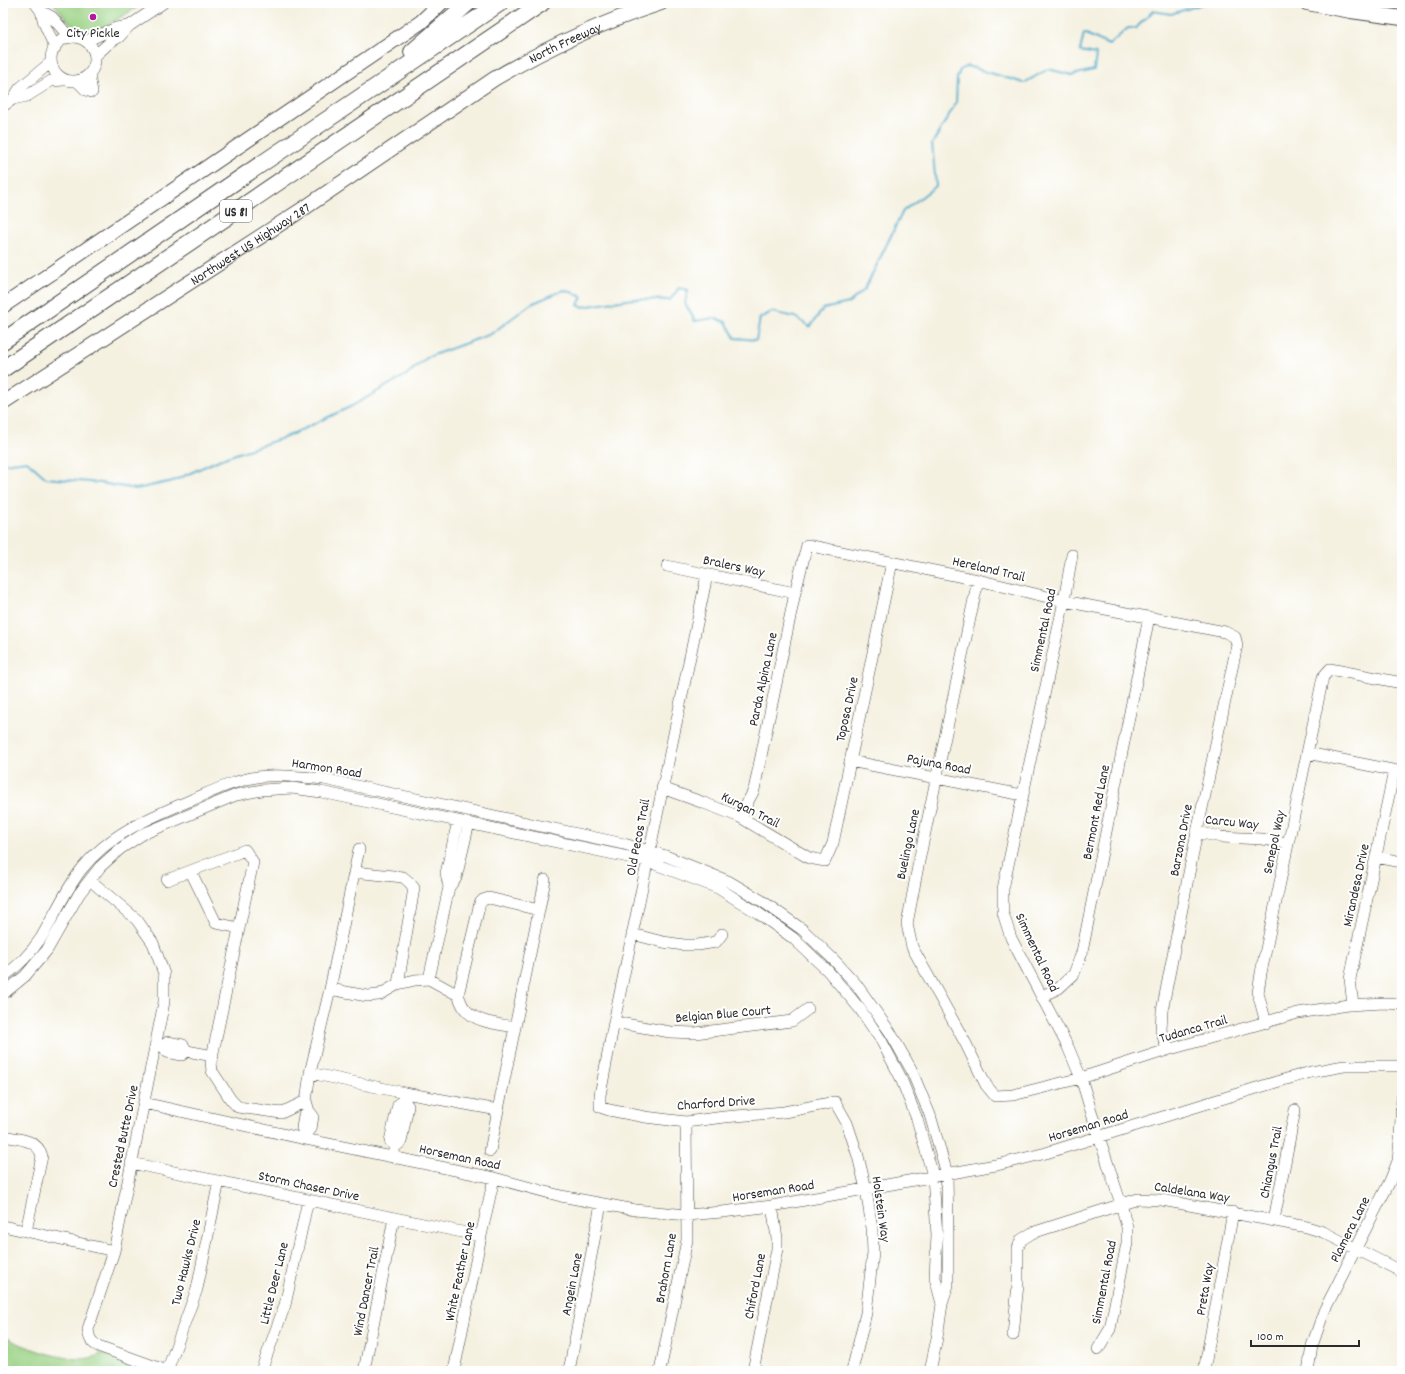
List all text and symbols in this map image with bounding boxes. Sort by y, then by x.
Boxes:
marker: City Pickle [88,12,98,22]
street label: North Freeway [526,18,605,70]
place label: City Pickle [66,24,120,44]
street label: Northwest US Highway 287 [187,199,315,291]
road number: US 81 [220,200,252,222]
street label: Bralers Way [701,551,767,583]
street label: Hereland Trail [950,552,1028,588]
street label: Simmental Road [1025,587,1063,674]
street label: Parda Alpina Lane [744,631,784,728]
street label: Toposa Drive [831,675,865,744]
street label: Pajuna Road [905,749,972,781]
street label: Harmon Road [290,754,363,784]
street label: Bermont Red Lane [1078,763,1116,862]
street label: Kurgan Trail [717,787,783,834]
street label: Old Pecos Trail [622,797,656,878]
street label: Barzona Drive [1165,803,1199,878]
street label: Buelingo Lane [892,807,926,882]
street label: Senepol Way [1258,808,1292,876]
street label: Carcu Way [1204,810,1260,836]
street label: Mirandesa Drive [1338,842,1376,929]
street label: Simmental Road [1009,910,1063,996]
street label: Belgian Blue Court [674,1001,772,1029]
street label: Tudanca Trail [1157,1010,1231,1049]
street label: Crested Butte Drive [103,1083,145,1190]
street label: Charford Drive [676,1091,756,1117]
street label: Horseman Road [1046,1105,1131,1149]
street label: Chiangus Trail [1255,1124,1289,1200]
street label: Horseman Road [417,1140,502,1176]
street label: Storm Chaser Drive [256,1166,361,1207]
street label: Holstein Way [865,1175,895,1244]
street label: Horseman Road [731,1176,816,1208]
street label: Caldelana Way [1153,1177,1231,1209]
street label: Plamera Lane [1326,1193,1376,1266]
street label: Two Hawks Drive [167,1217,207,1308]
street label: White Feather Lane [441,1220,481,1323]
street label: Brahorn Lane [651,1232,683,1305]
street label: Simmental Road [1087,1239,1123,1326]
street label: Little Deer Lane [255,1240,295,1327]
street label: Wind Dancer Trail [349,1244,386,1338]
street label: Angein Lane [557,1251,589,1317]
street label: Chiford Lane [740,1252,772,1321]
street label: Preta Way [1192,1261,1220,1317]
scale bar [1251,1322,1359,1348]
text: 100 m [1257,1329,1284,1346]

